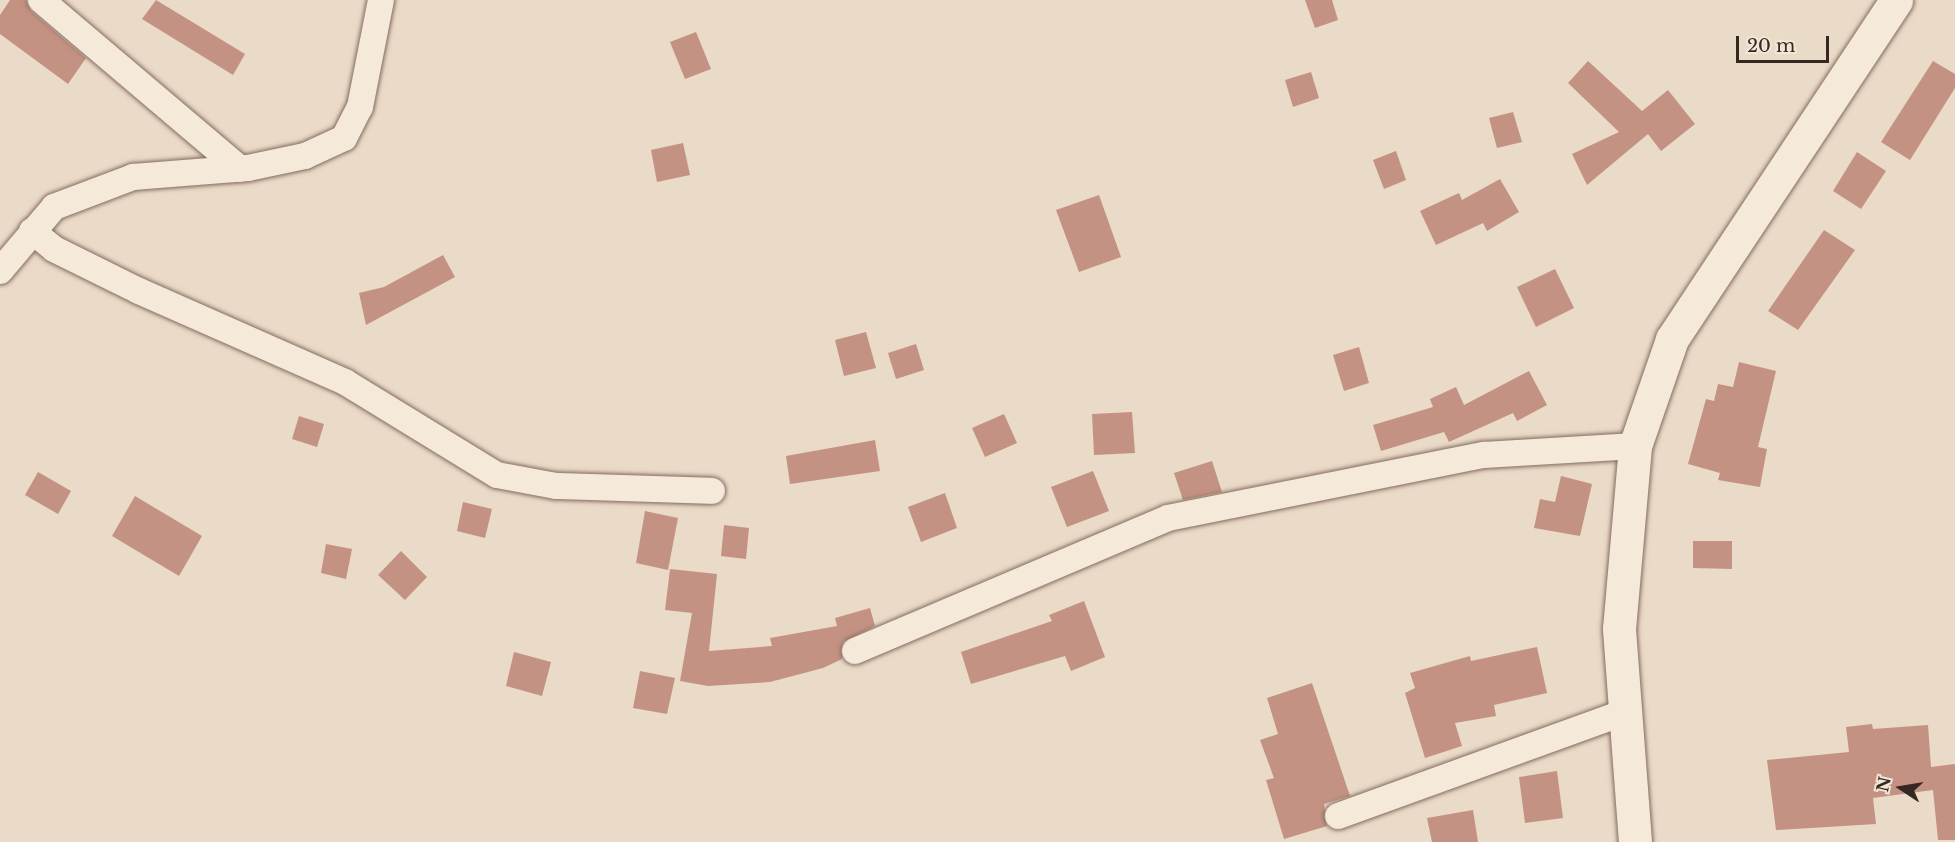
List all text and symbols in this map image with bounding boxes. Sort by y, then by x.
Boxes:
scale bar [1739,24,1832,62]
text: 20 m [1747,35,1795,57]
north arrow [1871,758,1931,818]
text: N [1872,775,1895,794]

